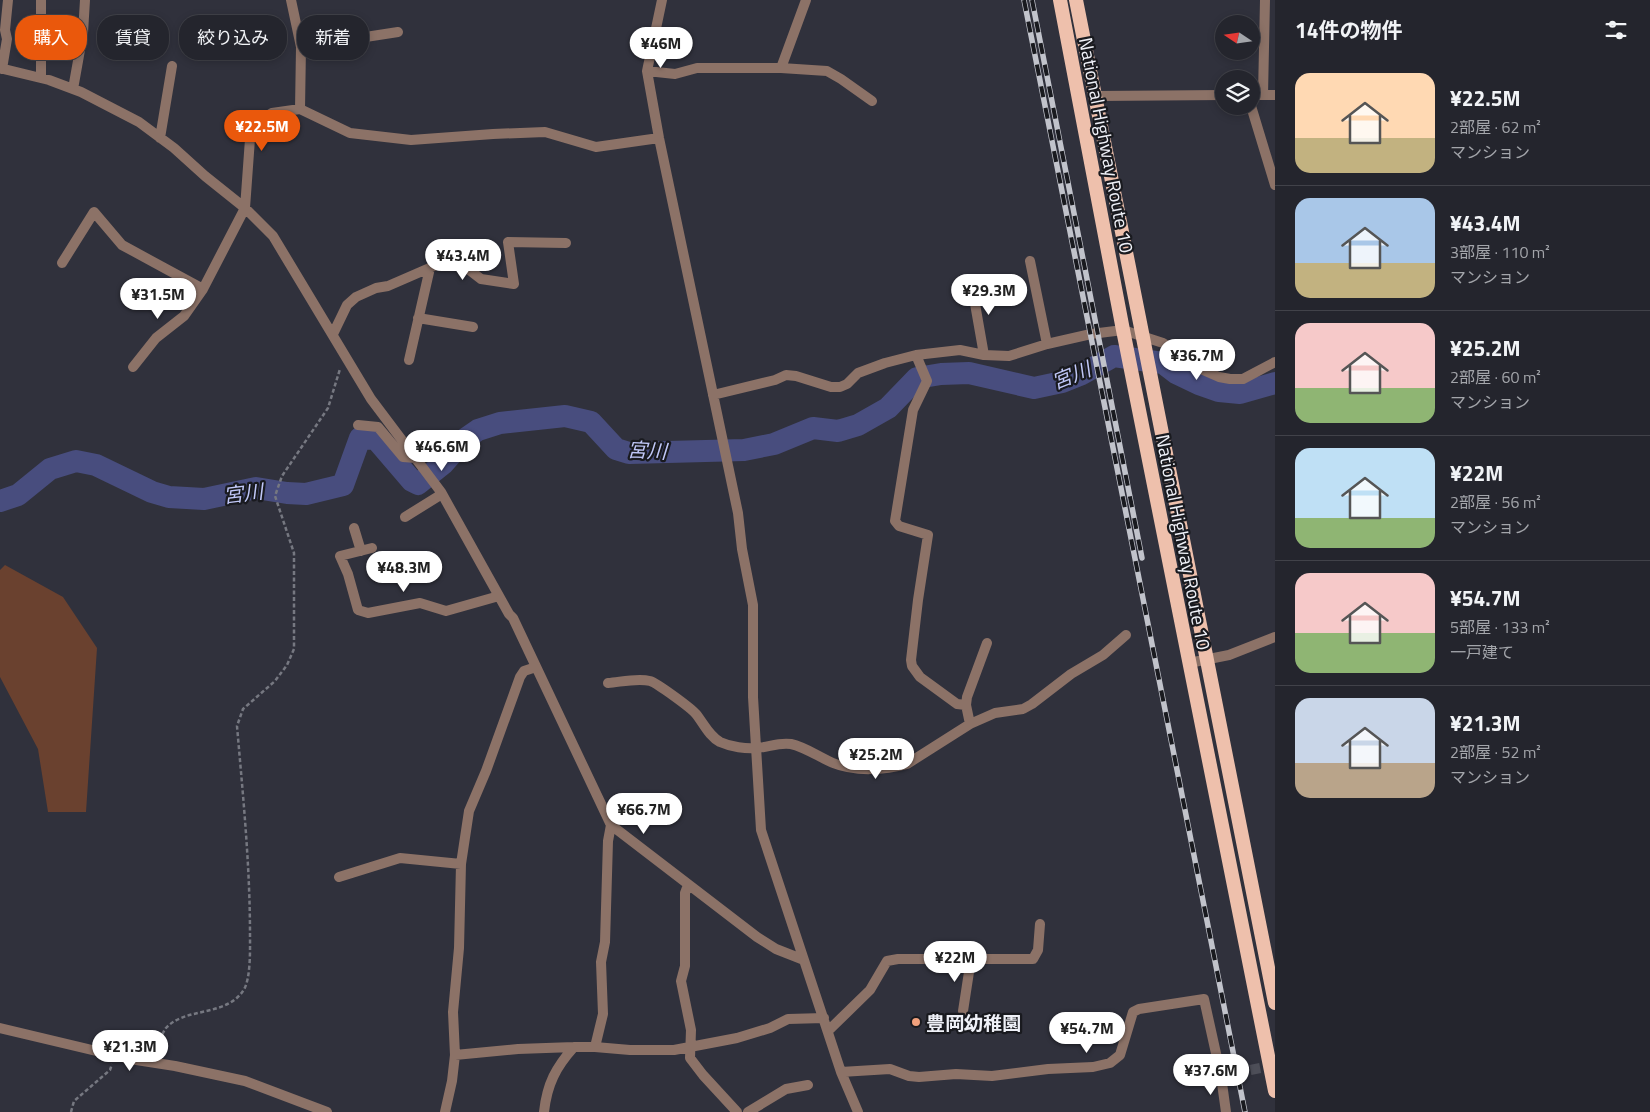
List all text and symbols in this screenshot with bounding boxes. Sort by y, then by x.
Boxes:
text: 14件の物件 [1295,14,1403,46]
chip: 購入 [15,15,87,60]
chip: 賃貸 [97,15,169,60]
chip: 絞り込み [179,15,287,60]
chip: 新着 [297,15,369,60]
north arrow [1215,15,1260,60]
map controls [1215,15,1260,115]
icon: filters [1602,16,1630,44]
pin: ¥46M [631,27,691,69]
text: ¥46M [641,31,681,55]
street label: National Highway Route 10 [1072,35,1142,255]
button: layers [1215,70,1260,115]
text: ¥22.5M [1450,82,1520,114]
icon: home [1335,93,1395,153]
pin: ¥22.5M [221,110,303,152]
text: ¥22.5M [235,114,289,138]
text: 2部屋 · 62 m² [1450,115,1541,139]
text: マンション [1450,140,1530,164]
text: ¥43.4M [1450,207,1520,239]
icon: home [1335,218,1395,278]
pin: ¥43.4M [422,238,504,281]
text: 3部屋 · 110 m² [1450,240,1550,264]
text: ¥43.4M [436,243,490,267]
text: マンション [1450,265,1530,289]
pin: ¥29.3M [948,274,1030,316]
pin: ¥31.5M [117,278,199,320]
text: ¥29.3M [962,278,1016,302]
text: ¥31.5M [131,282,185,306]
text: ¥25.2M [1450,332,1520,364]
pin: ¥36.7M [1156,338,1238,381]
text: ¥36.7M [1170,343,1224,367]
icon: home [1335,343,1395,403]
water label: 宮川 [1047,352,1097,397]
text: 2部屋 · 60 m² [1450,365,1541,389]
text: マンション [1450,390,1530,414]
pin: ¥46.6M [401,430,483,472]
street label: National Highway Route 10 [1149,432,1219,652]
water label: 宮川 [626,433,670,467]
text: ¥46.6M [415,434,469,458]
text: ¥22M [1450,457,1503,489]
icon: home [1335,468,1395,528]
water label: 宮川 [221,475,267,511]
text: 2部屋 · 56 m² [1450,490,1541,514]
text: マンション [1450,515,1530,539]
pin: ¥48.3M [363,550,445,593]
text: ¥48.3M [377,555,431,579]
text: ¥54.7M [1450,582,1520,614]
icon: home [1335,593,1395,653]
text: 5部屋 · 133 m² [1450,615,1550,639]
text: 一戸建て [1450,640,1514,664]
text: ¥21.3M [1450,707,1520,739]
icon: home [1335,718,1395,778]
pin: ¥25.2M [835,738,917,780]
text: 2部屋 · 52 m² [1450,740,1541,764]
text: ¥25.2M [849,742,903,766]
text: マンション [1450,765,1530,789]
pin: ¥66.7M [603,792,685,835]
text: ¥66.7M [617,797,671,821]
pin: ¥22M [925,940,985,983]
text: ¥22M [935,945,975,969]
place label: 豊岡幼稚園 [926,1008,1021,1037]
pin: ¥54.7M [1046,1012,1128,1054]
marker: 豊岡幼稚園 [910,1016,922,1028]
text: ¥54.7M [1060,1016,1114,1040]
pin: ¥21.3M [89,1030,171,1072]
text: ¥21.3M [103,1034,157,1058]
pin: ¥37.6M [1170,1054,1252,1096]
text: ¥37.6M [1184,1058,1238,1082]

